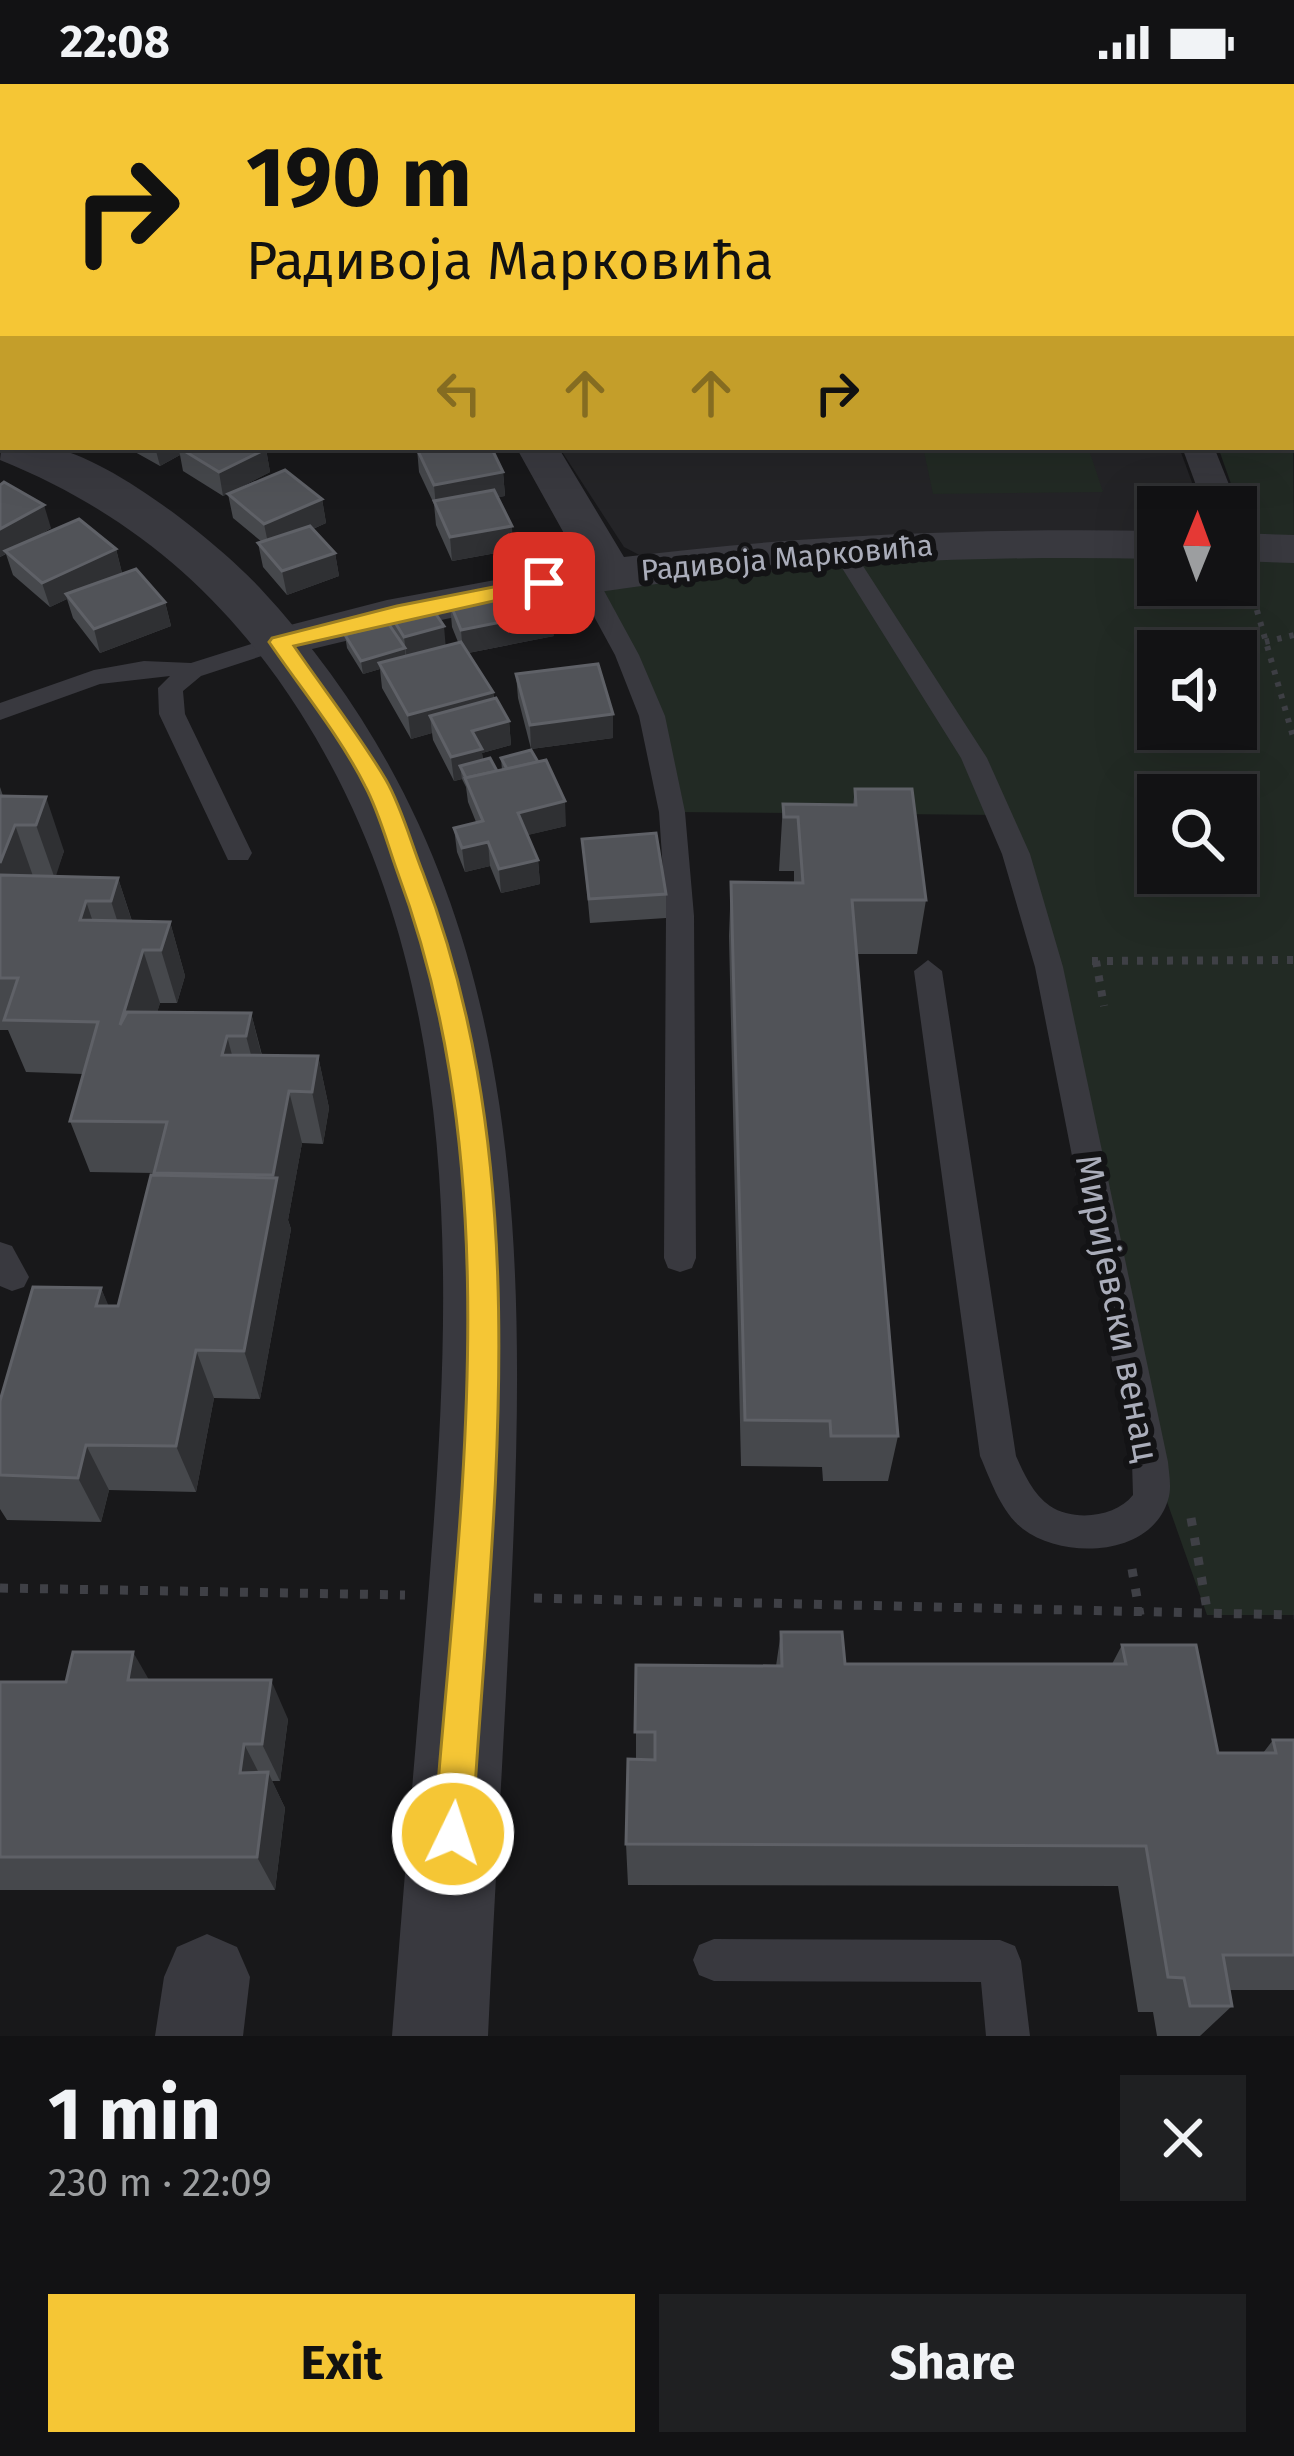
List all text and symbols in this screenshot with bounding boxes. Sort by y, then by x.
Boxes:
text: 22:08 [60,15,170,69]
text: 190 m [246,127,472,228]
icon: right [48,132,204,288]
text: Радивоја Марковића [246,229,774,293]
icon: left [426,360,492,426]
icon: ahead [552,360,618,426]
icon: ahead [678,360,744,426]
icon: right [804,360,870,426]
north arrow [1137,486,1257,606]
map controls [1137,486,1257,894]
street label: Радивоја Марковића [639,527,935,589]
pin [493,532,595,634]
icon: arrive [511,550,577,616]
button: sound [1137,630,1257,750]
button: search [1137,774,1257,894]
street label: Миријевски венац [1066,1151,1168,1465]
position arrow [390,1771,516,1897]
text: 1 min [48,2072,221,2158]
button: close [1120,2075,1246,2201]
text: 230 m · 22:09 [48,2160,272,2206]
button: Exit [48,2294,635,2432]
button: Share [659,2294,1246,2432]

